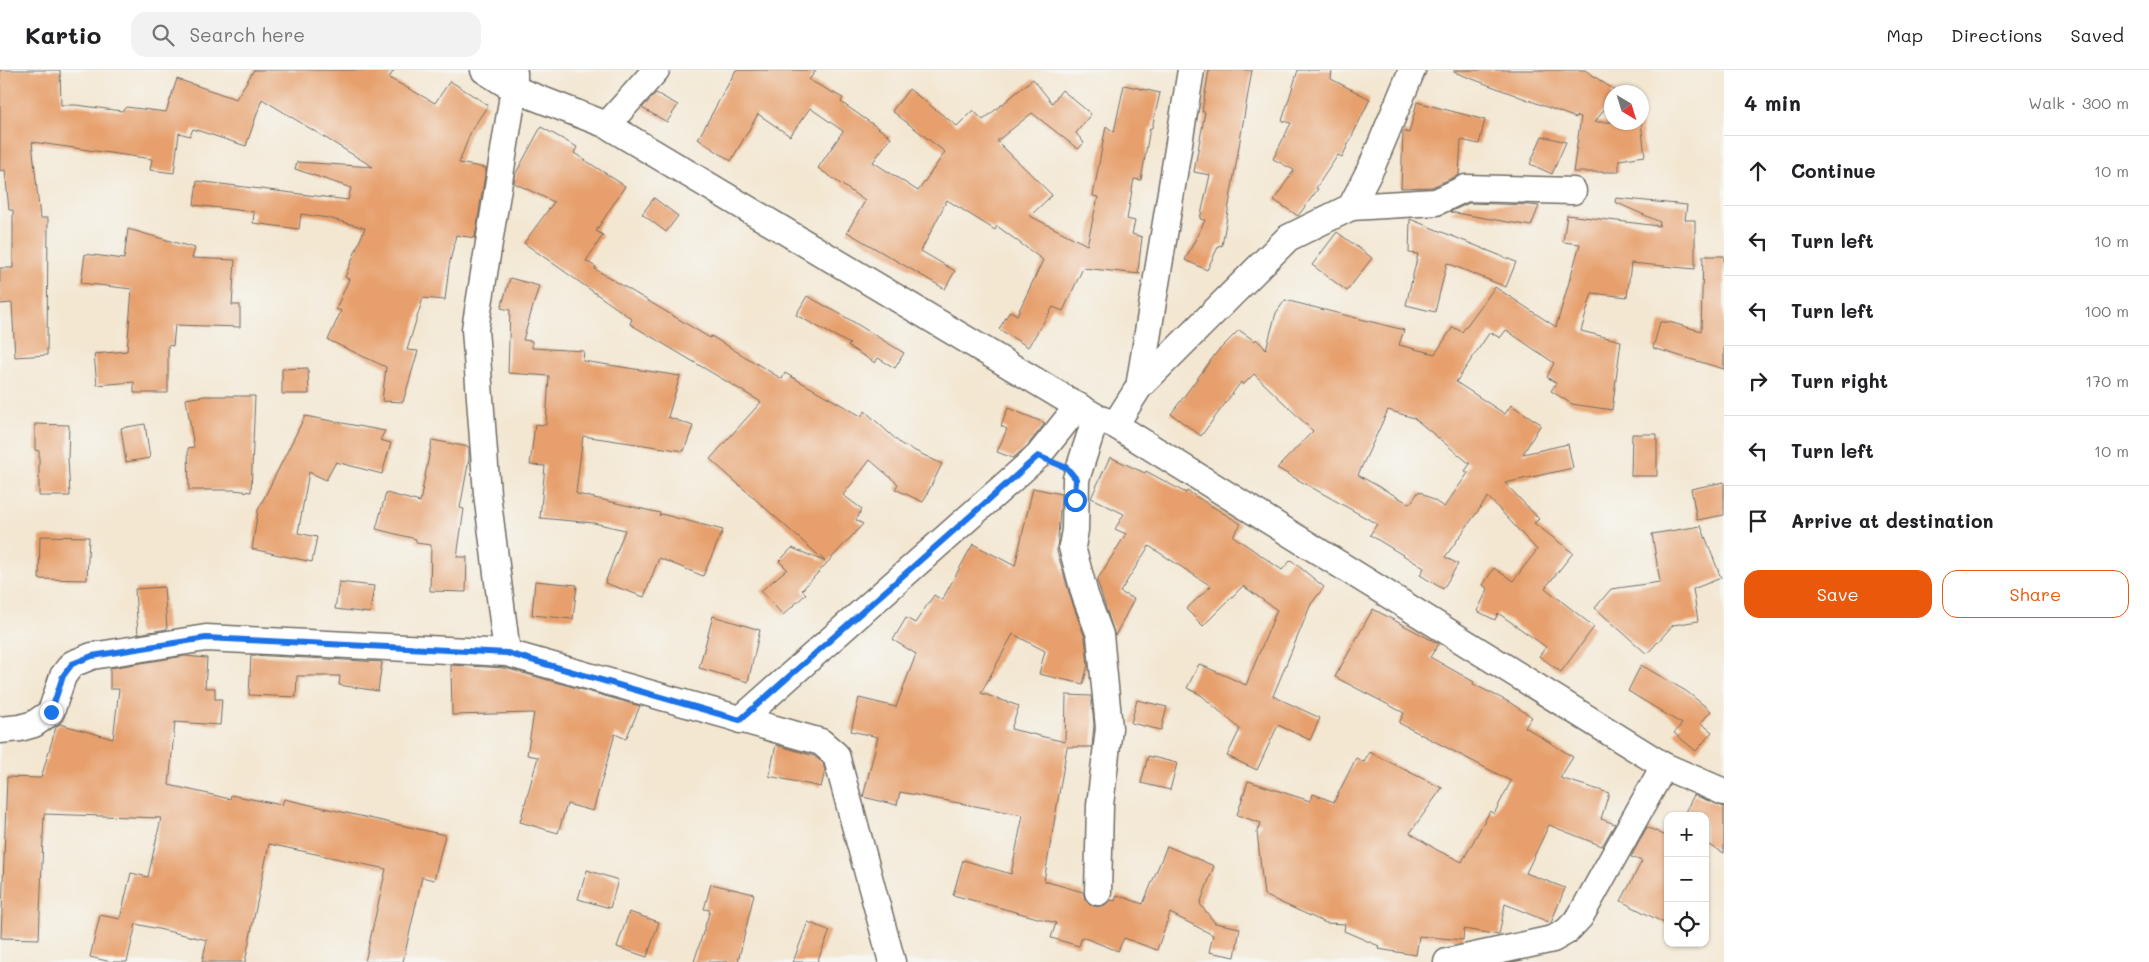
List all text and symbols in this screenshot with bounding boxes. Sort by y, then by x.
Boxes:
search box [131,12,481,57]
text: Kartio [25,19,101,50]
icon: search [149,21,177,49]
text: Search here [189,22,305,47]
text: Map [1886,23,1923,47]
text: Directions [1951,23,2043,47]
text: Saved [2071,23,2124,47]
north arrow [1604,85,1649,130]
text: 4 min [1744,89,1801,116]
text: Walk · 300 m [2028,92,2129,113]
icon: ahead [1744,157,1772,185]
text: Continue [1791,158,1876,183]
text: 10 m [2094,160,2129,181]
icon: left [1744,227,1772,255]
text: Turn left [1791,228,1874,253]
text: 10 m [2094,230,2129,251]
icon: left [1744,297,1772,325]
text: Turn left [1791,298,1874,323]
text: 100 m [2084,300,2129,321]
icon: right [1744,367,1772,395]
text: Turn right [1791,368,1888,393]
text: 170 m [2085,370,2129,391]
icon: left [1744,437,1772,465]
text: Turn left [1791,438,1874,463]
text: 10 m [2094,440,2129,461]
route start [1064,489,1087,512]
icon: arrive [1744,507,1772,535]
text: Arrive at destination [1791,508,1994,533]
button: Save [1744,570,1932,618]
button: Share [1942,570,2129,618]
route end [40,701,63,724]
map controls [1664,812,1709,947]
button: + [1664,812,1709,857]
button: − [1664,857,1709,902]
button: locate [1664,902,1709,947]

